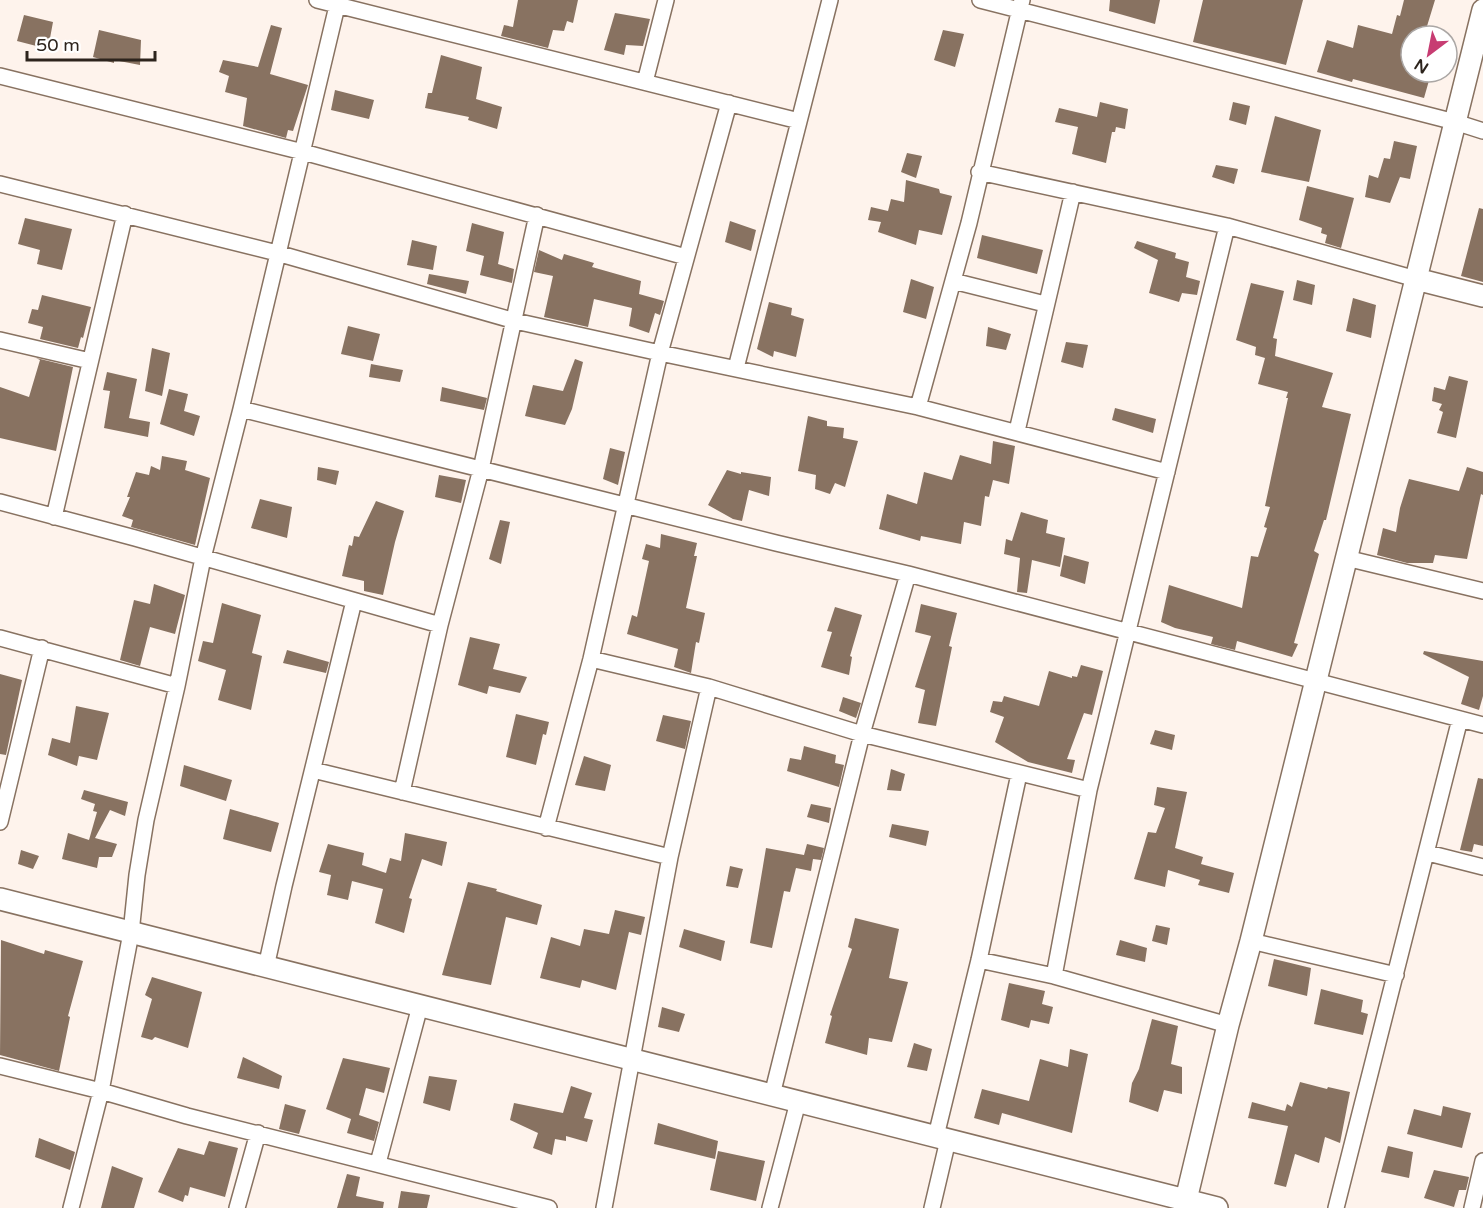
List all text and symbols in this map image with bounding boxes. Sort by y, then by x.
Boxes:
scale bar [27,24,154,62]
north arrow [1399,24,1459,84]
text: 50 m [36,34,80,56]
text: N [1411,54,1432,78]

